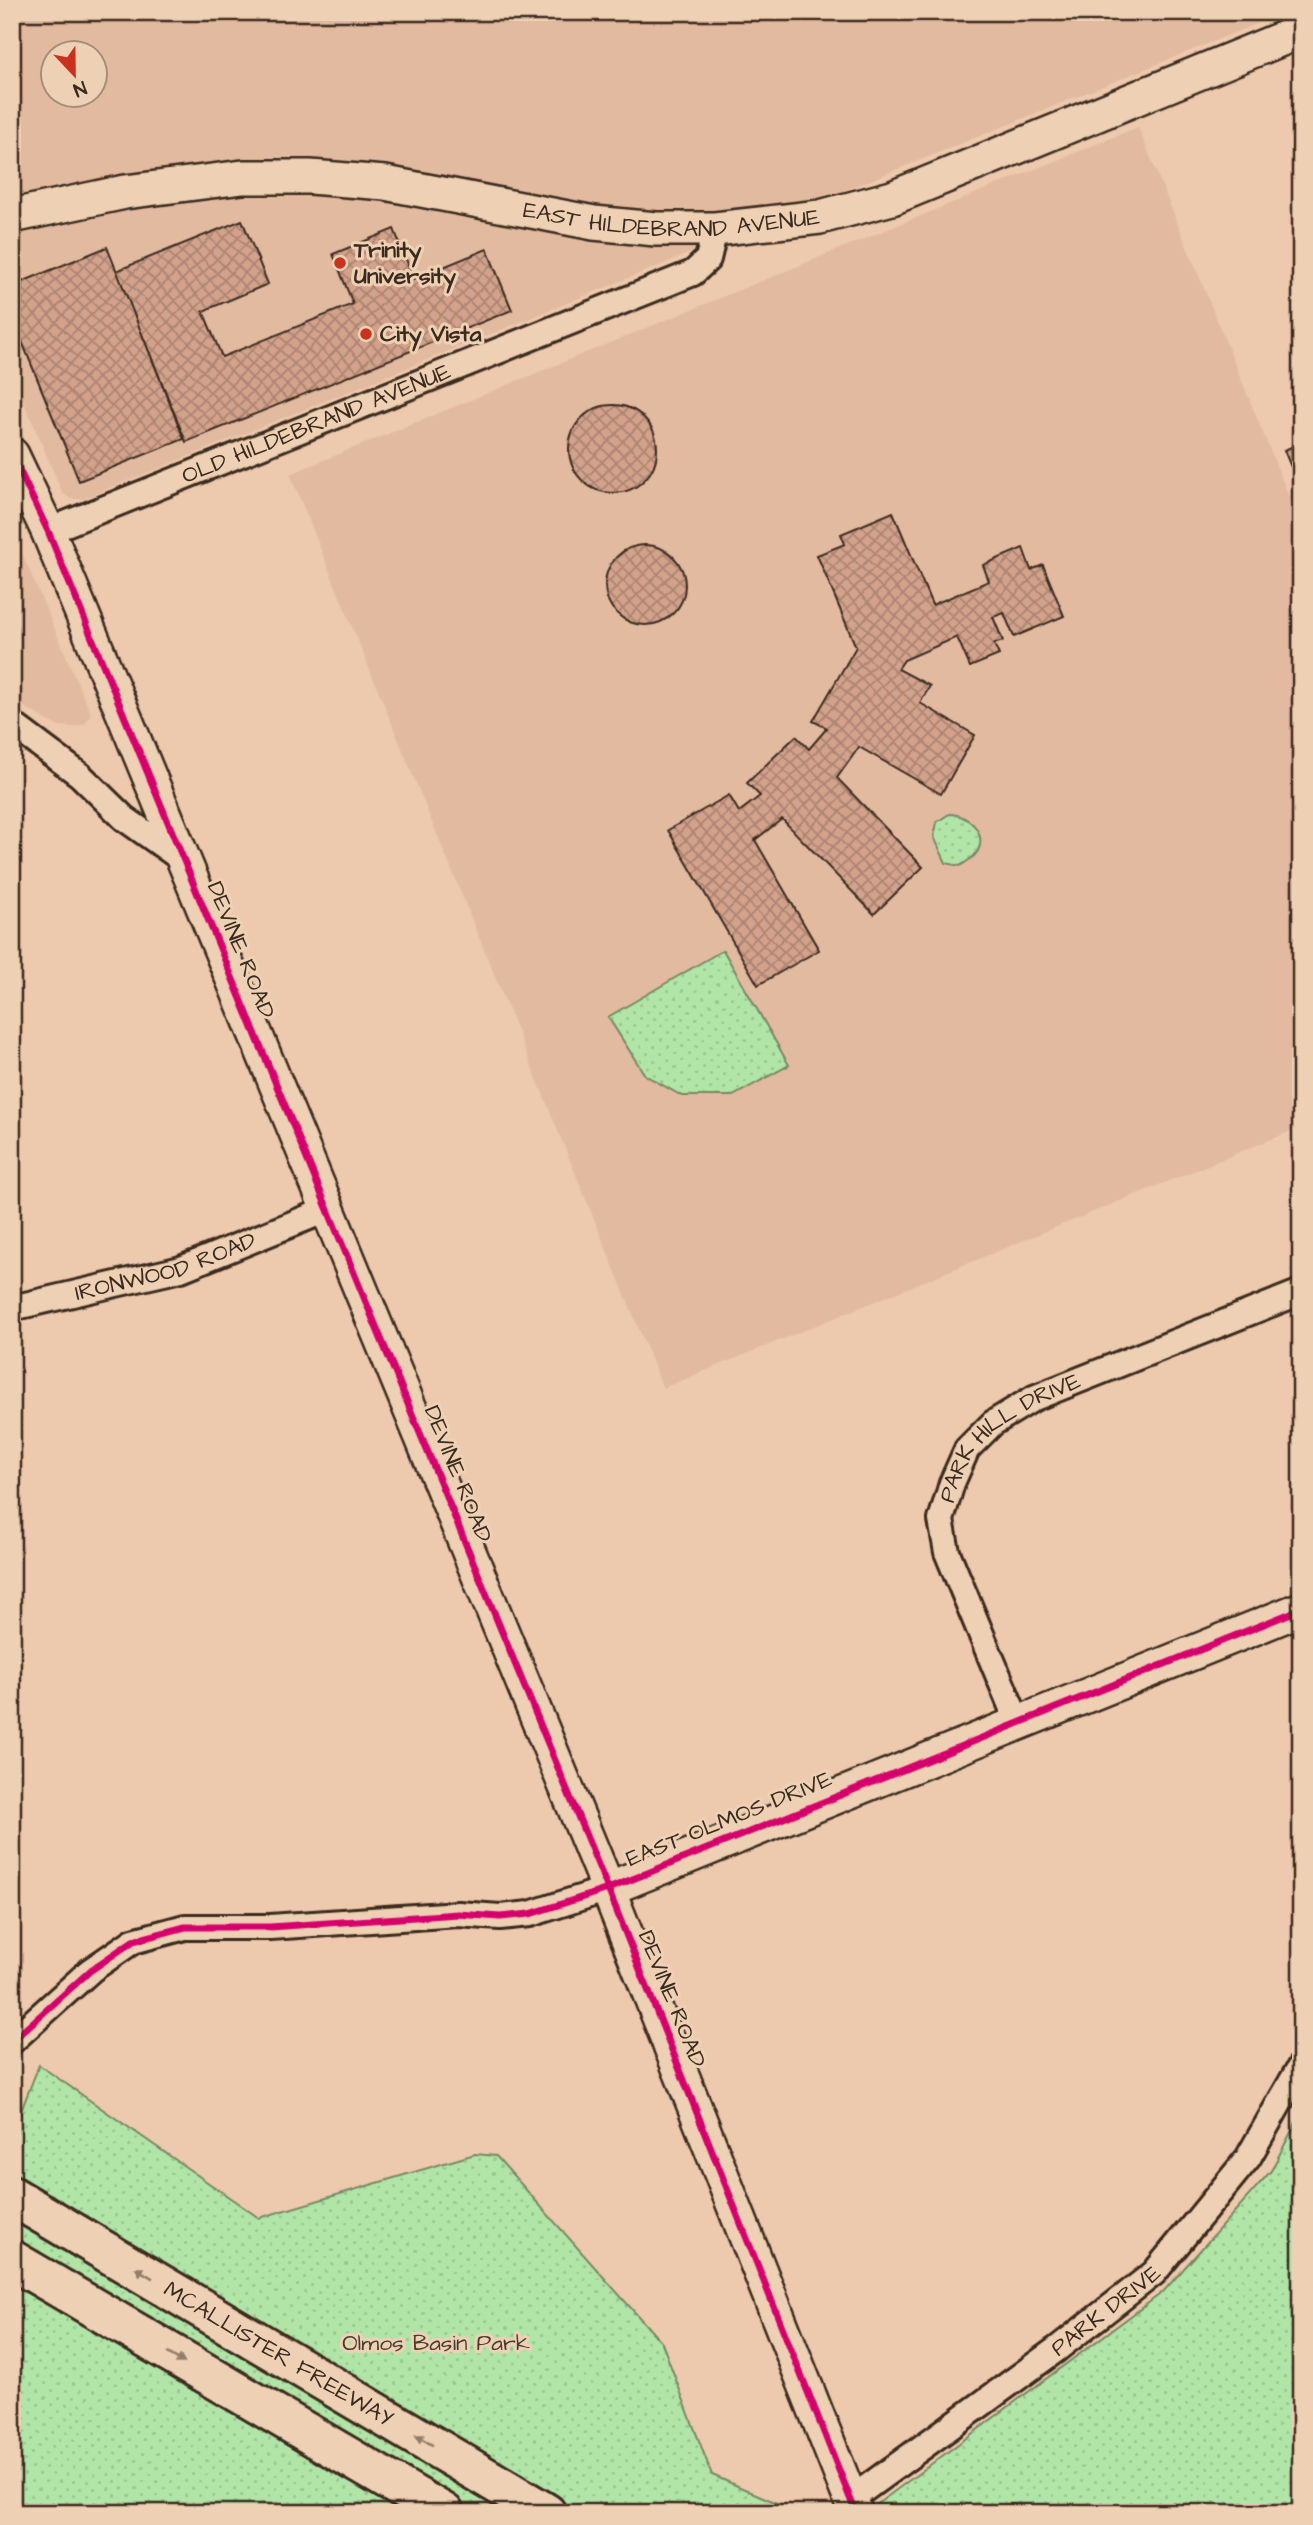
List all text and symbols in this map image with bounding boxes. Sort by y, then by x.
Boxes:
north arrow [38,38,108,108]
text: N [69,74,90,103]
street label: EAST HILDEBRAND AVENUE [521,194,822,245]
place label: Trinity University [353,234,456,294]
marker: Trinity University [332,255,348,271]
place label: City Vista [380,318,482,352]
marker: City Vista [358,326,374,342]
street label: OLD HILDEBRAND AVENUE [177,355,456,492]
street label: DEVINE ROAD [199,877,283,1023]
street label: IRONWOOD ROAD [72,1224,261,1309]
street label: PARK HILL DRIVE [931,1365,1086,1506]
street label: DEVINE ROAD [416,1401,500,1547]
street label: EAST OLMOS DRIVE [621,1763,837,1875]
street label: DEVINE ROAD [630,1926,714,2072]
street label: PARK DRIVE [1044,2257,1168,2364]
one-way arrow [135,2267,154,2279]
street label: MCALLISTER FREEWAY [158,2274,399,2435]
park label: Olmos Basin Park [342,2327,530,2359]
one-way arrow [166,2352,186,2364]
one-way arrow [414,2434,433,2446]

